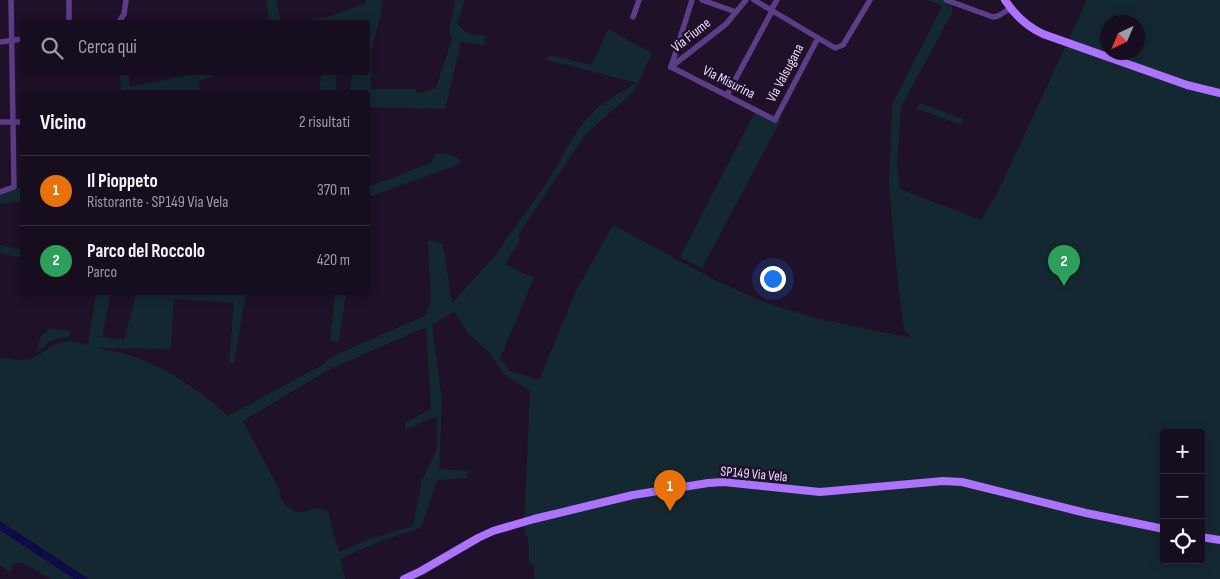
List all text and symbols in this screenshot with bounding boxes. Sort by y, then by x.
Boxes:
street label: Via Fiume [668,14,714,56]
north arrow [1100,15,1145,60]
search box [20,20,370,75]
icon: search [38,34,66,62]
text: Cerca qui [78,36,137,59]
street label: Via Valsugana [763,41,807,105]
street label: Via Misurina [700,62,758,102]
text: Vicino [40,110,86,135]
text: 2 risultati [299,113,350,132]
text: Il Pioppeto [87,170,158,193]
text: 1 [53,181,59,200]
text: 370 m [317,181,350,200]
text: Ristorante · SP149 Via Vela [87,193,229,212]
text: Parco del Roccolo [87,240,205,263]
pin: 2 [1048,245,1080,286]
text: 2 [52,251,60,270]
text: 420 m [317,251,350,270]
text: Parco [87,263,117,282]
your location [760,266,786,292]
map controls [1160,429,1205,564]
button: + [1160,429,1205,474]
street label: SP149 Via Vela [720,463,788,485]
pin: 1 [654,470,686,511]
button: − [1160,474,1205,519]
button: locate [1160,519,1205,564]

